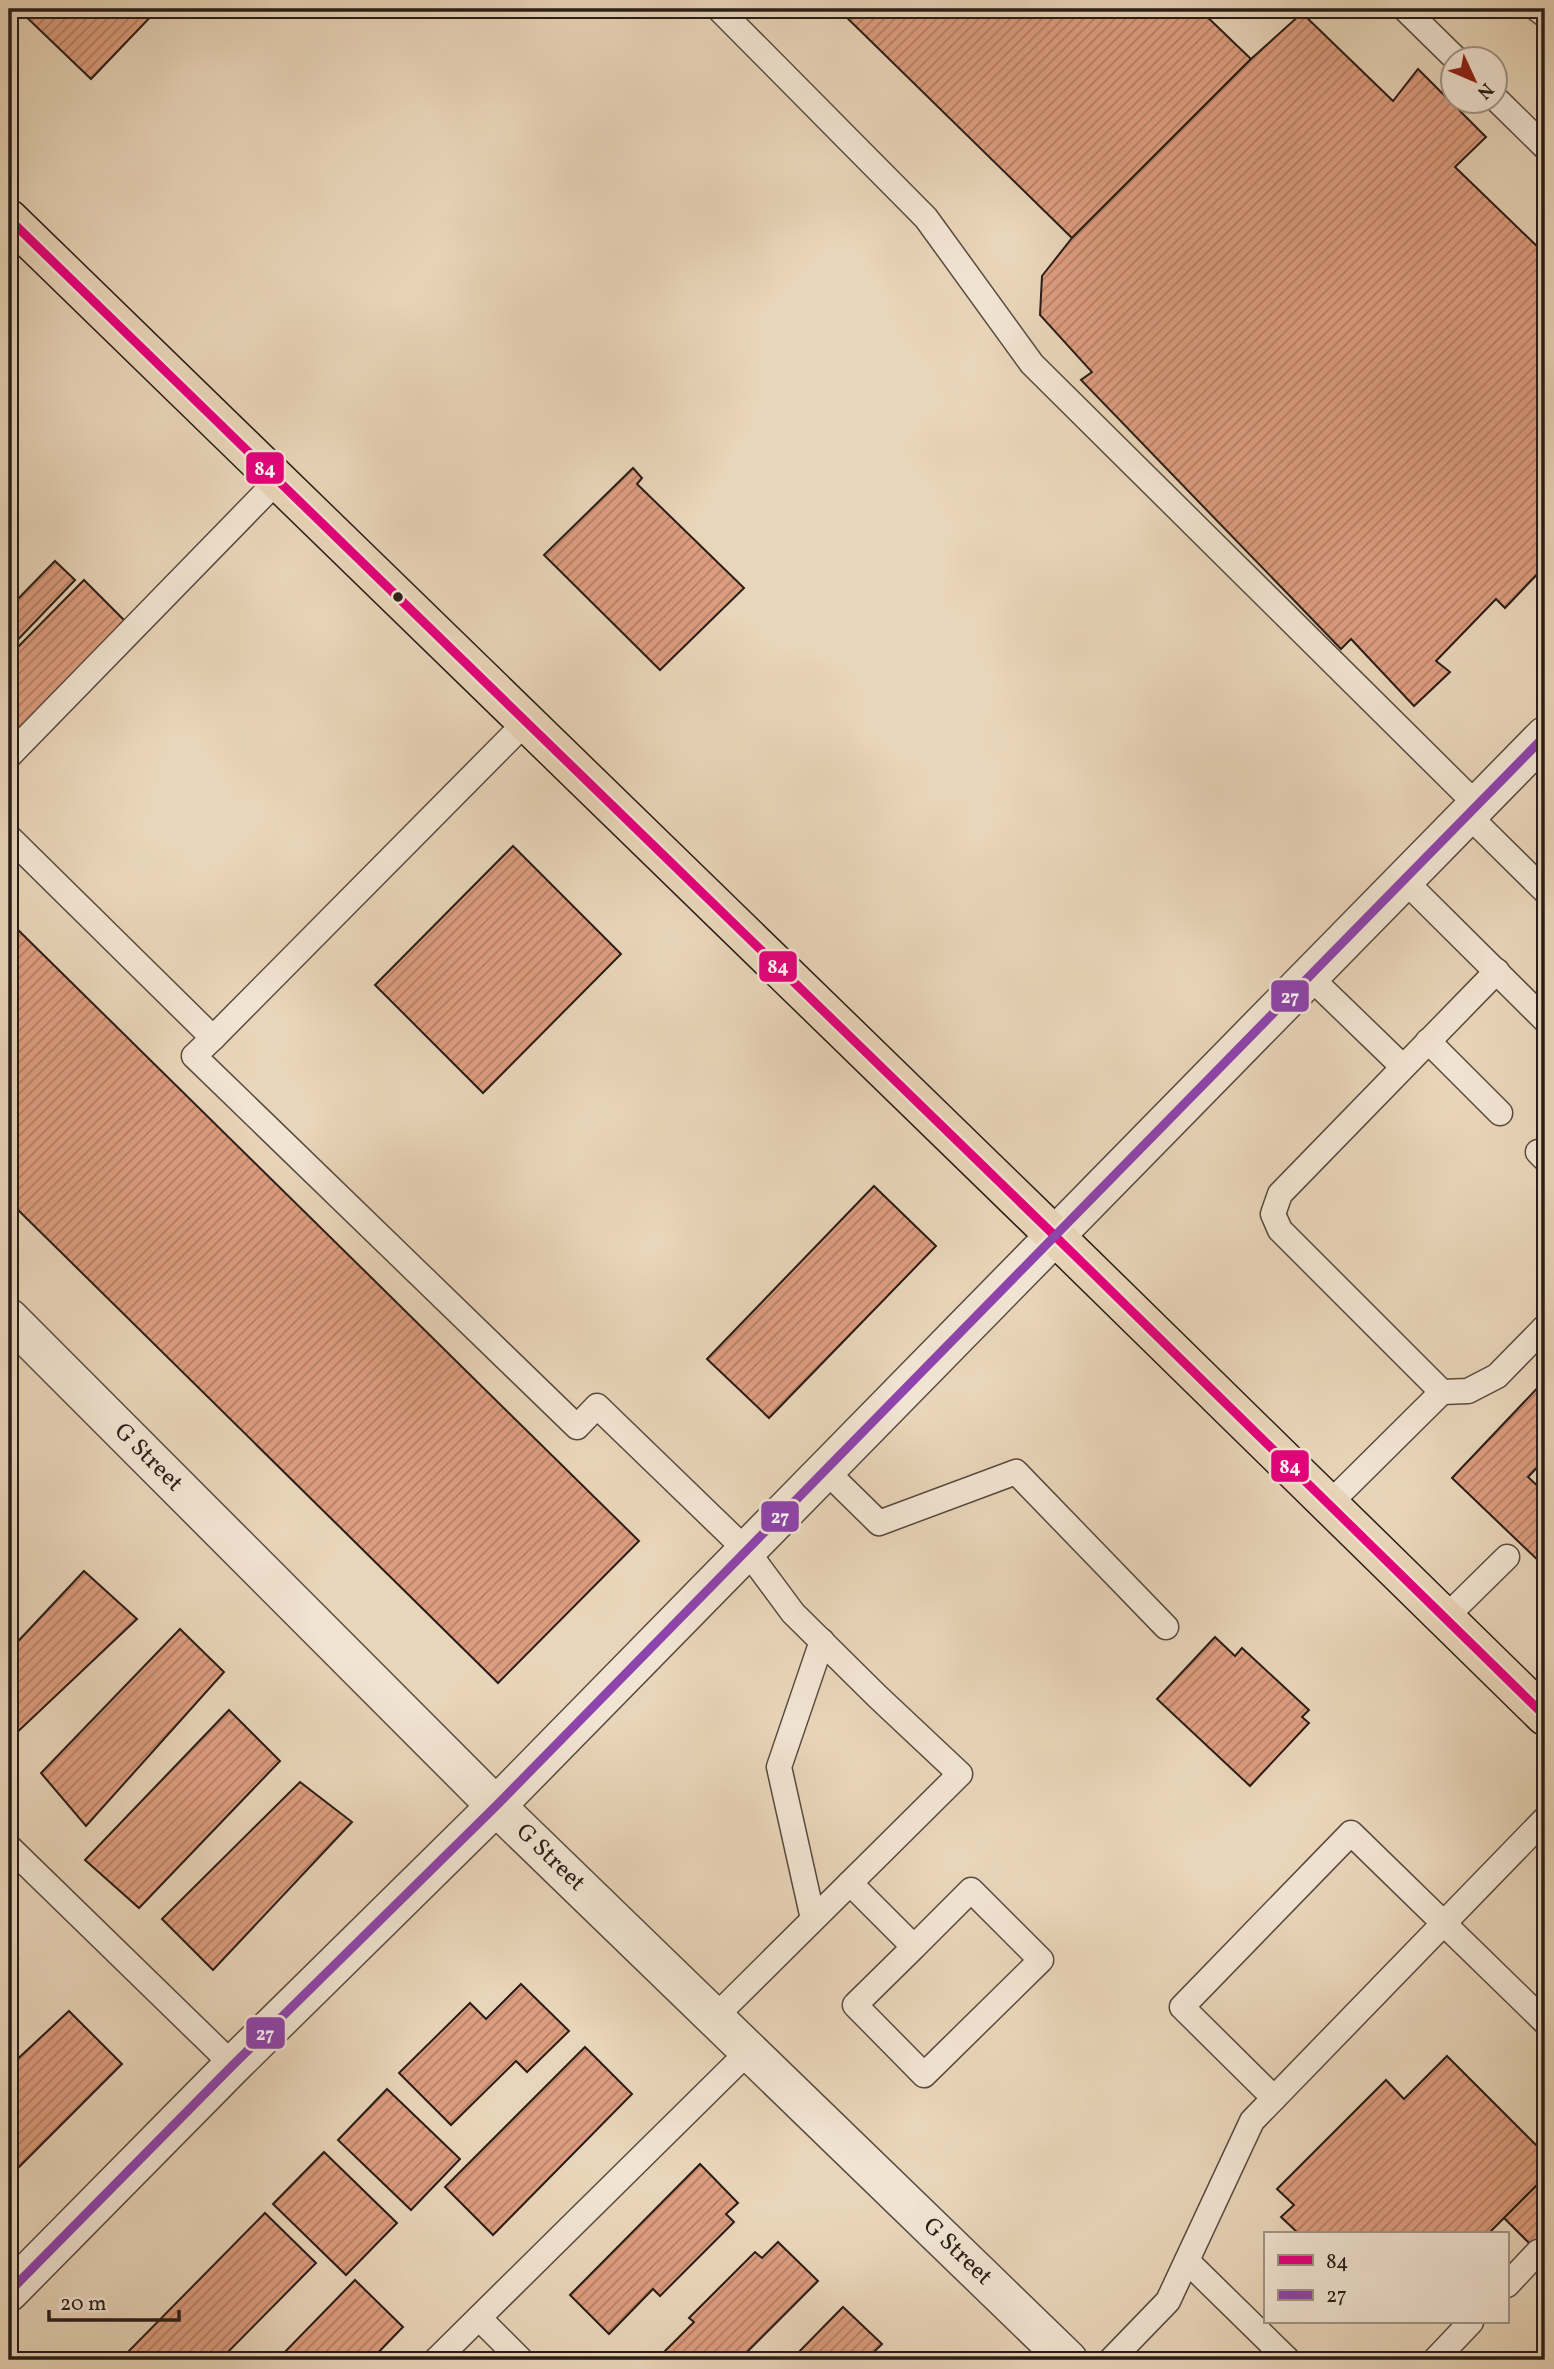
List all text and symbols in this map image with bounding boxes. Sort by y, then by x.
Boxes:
north arrow [1438,46,1508,116]
text: N [1471,76,1499,105]
line badge: 84 [245,451,285,485]
text: 84 [254,457,276,483]
unlabelled marker [391,590,405,604]
line badge: 84 [758,950,798,983]
text: 84 [767,955,789,981]
line badge: 27 [1270,979,1310,1013]
text: 27 [1281,985,1299,1011]
street label: G Street [106,1416,190,1500]
line badge: 84 [1270,1449,1310,1483]
text: 84 [1279,1455,1301,1481]
line badge: 27 [760,1500,800,1533]
text: 27 [771,1505,789,1531]
street label: G Street [508,1816,592,1900]
line badge: 27 [245,2016,286,2050]
text: 27 [256,2022,274,2048]
street label: G Street [915,2210,999,2294]
legend [1264,2232,1508,2324]
text: 84 [1326,2248,1349,2277]
scale bar [49,2278,178,2322]
text: 27 [1326,2282,1347,2311]
text: 20 m [60,2290,106,2319]

